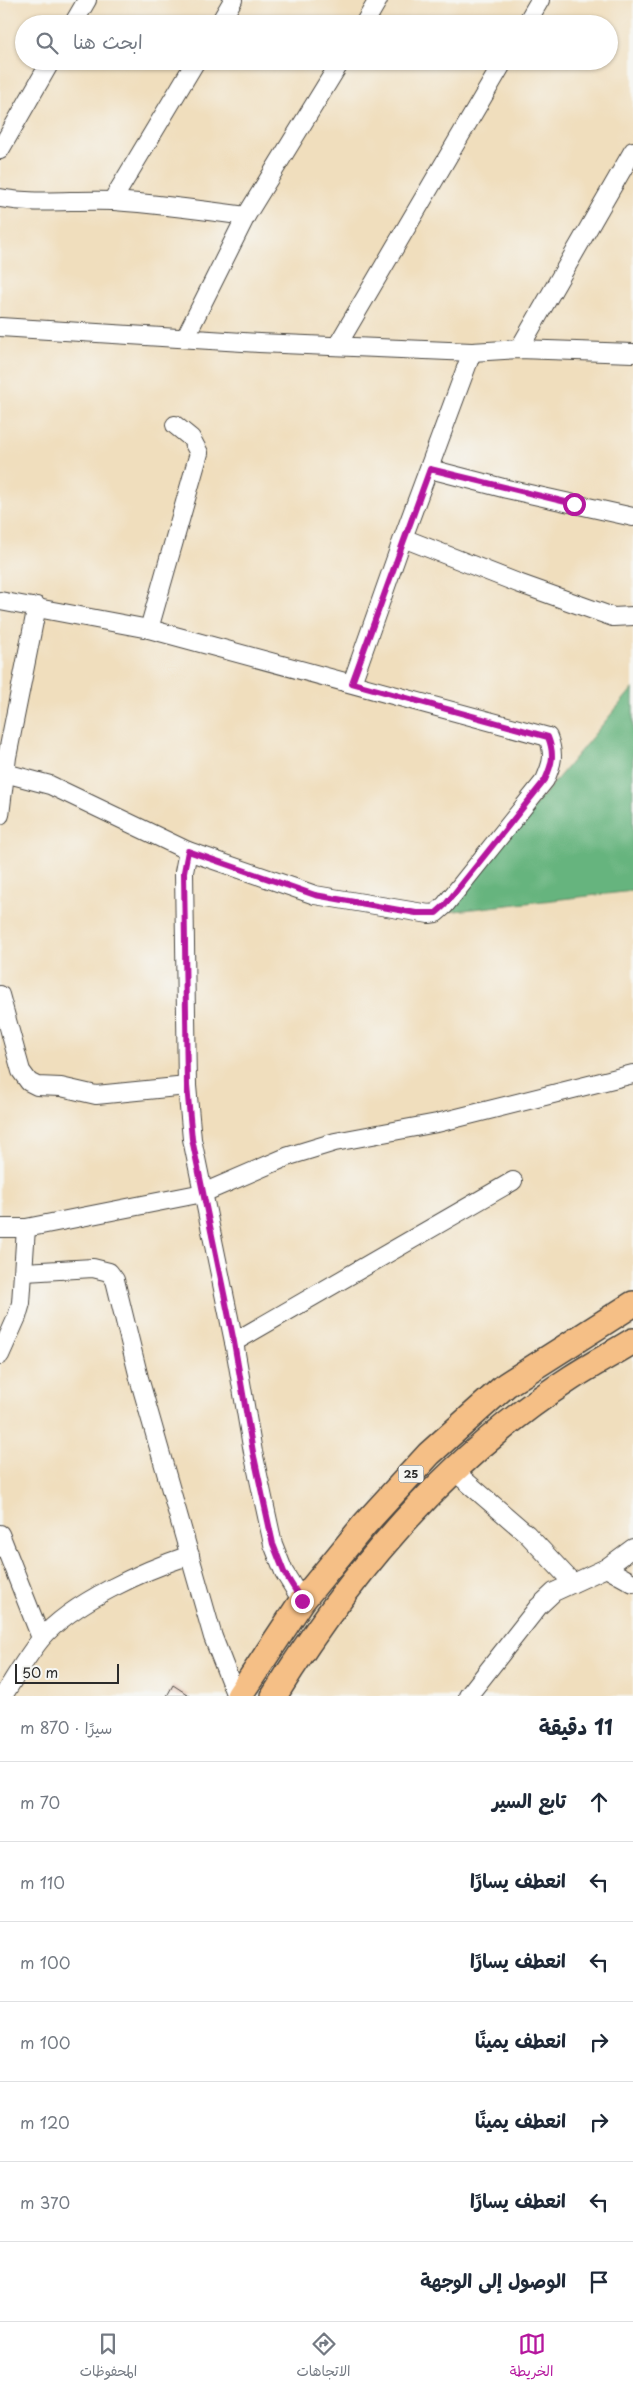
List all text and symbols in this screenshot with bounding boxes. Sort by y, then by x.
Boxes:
search box [15,15,618,70]
text: ابحث هنا [73,27,143,55]
icon: search [33,29,61,57]
route start [563,493,586,516]
road number: 25 [398,1466,424,1482]
route end [291,1590,314,1613]
scale bar [15,1661,119,1684]
text: 50 m [22,1662,58,1683]
text: 11 دقيقة [539,1710,613,1742]
text: سيرًا · 870 m [20,1715,112,1739]
text: تابع السير [492,1786,566,1814]
icon: ahead [585,1788,613,1816]
text: 70 m [20,1790,60,1814]
text: انعطف يسارًا [470,1866,566,1894]
icon: left [585,1868,613,1896]
text: 110 m [20,1870,65,1894]
text: انعطف يسارًا [470,1946,566,1974]
icon: left [585,1948,613,1976]
text: 100 m [20,1950,70,1974]
text: انعطف يمينًا [475,2026,566,2054]
icon: right [585,2028,613,2056]
text: 100 m [20,2030,70,2054]
text: انعطف يمينًا [475,2106,566,2134]
icon: right [585,2108,613,2136]
text: 120 m [20,2110,70,2134]
text: انعطف يسارًا [470,2186,566,2214]
icon: left [585,2188,613,2216]
text: 370 m [20,2190,70,2214]
text: الوصول إلى الوجهة [420,2266,566,2294]
icon: arrive [585,2268,613,2296]
tab: المحفوظات [80,2330,137,2384]
tab: الاتجاهات [296,2330,351,2384]
tab: الخريطة [510,2330,553,2384]

